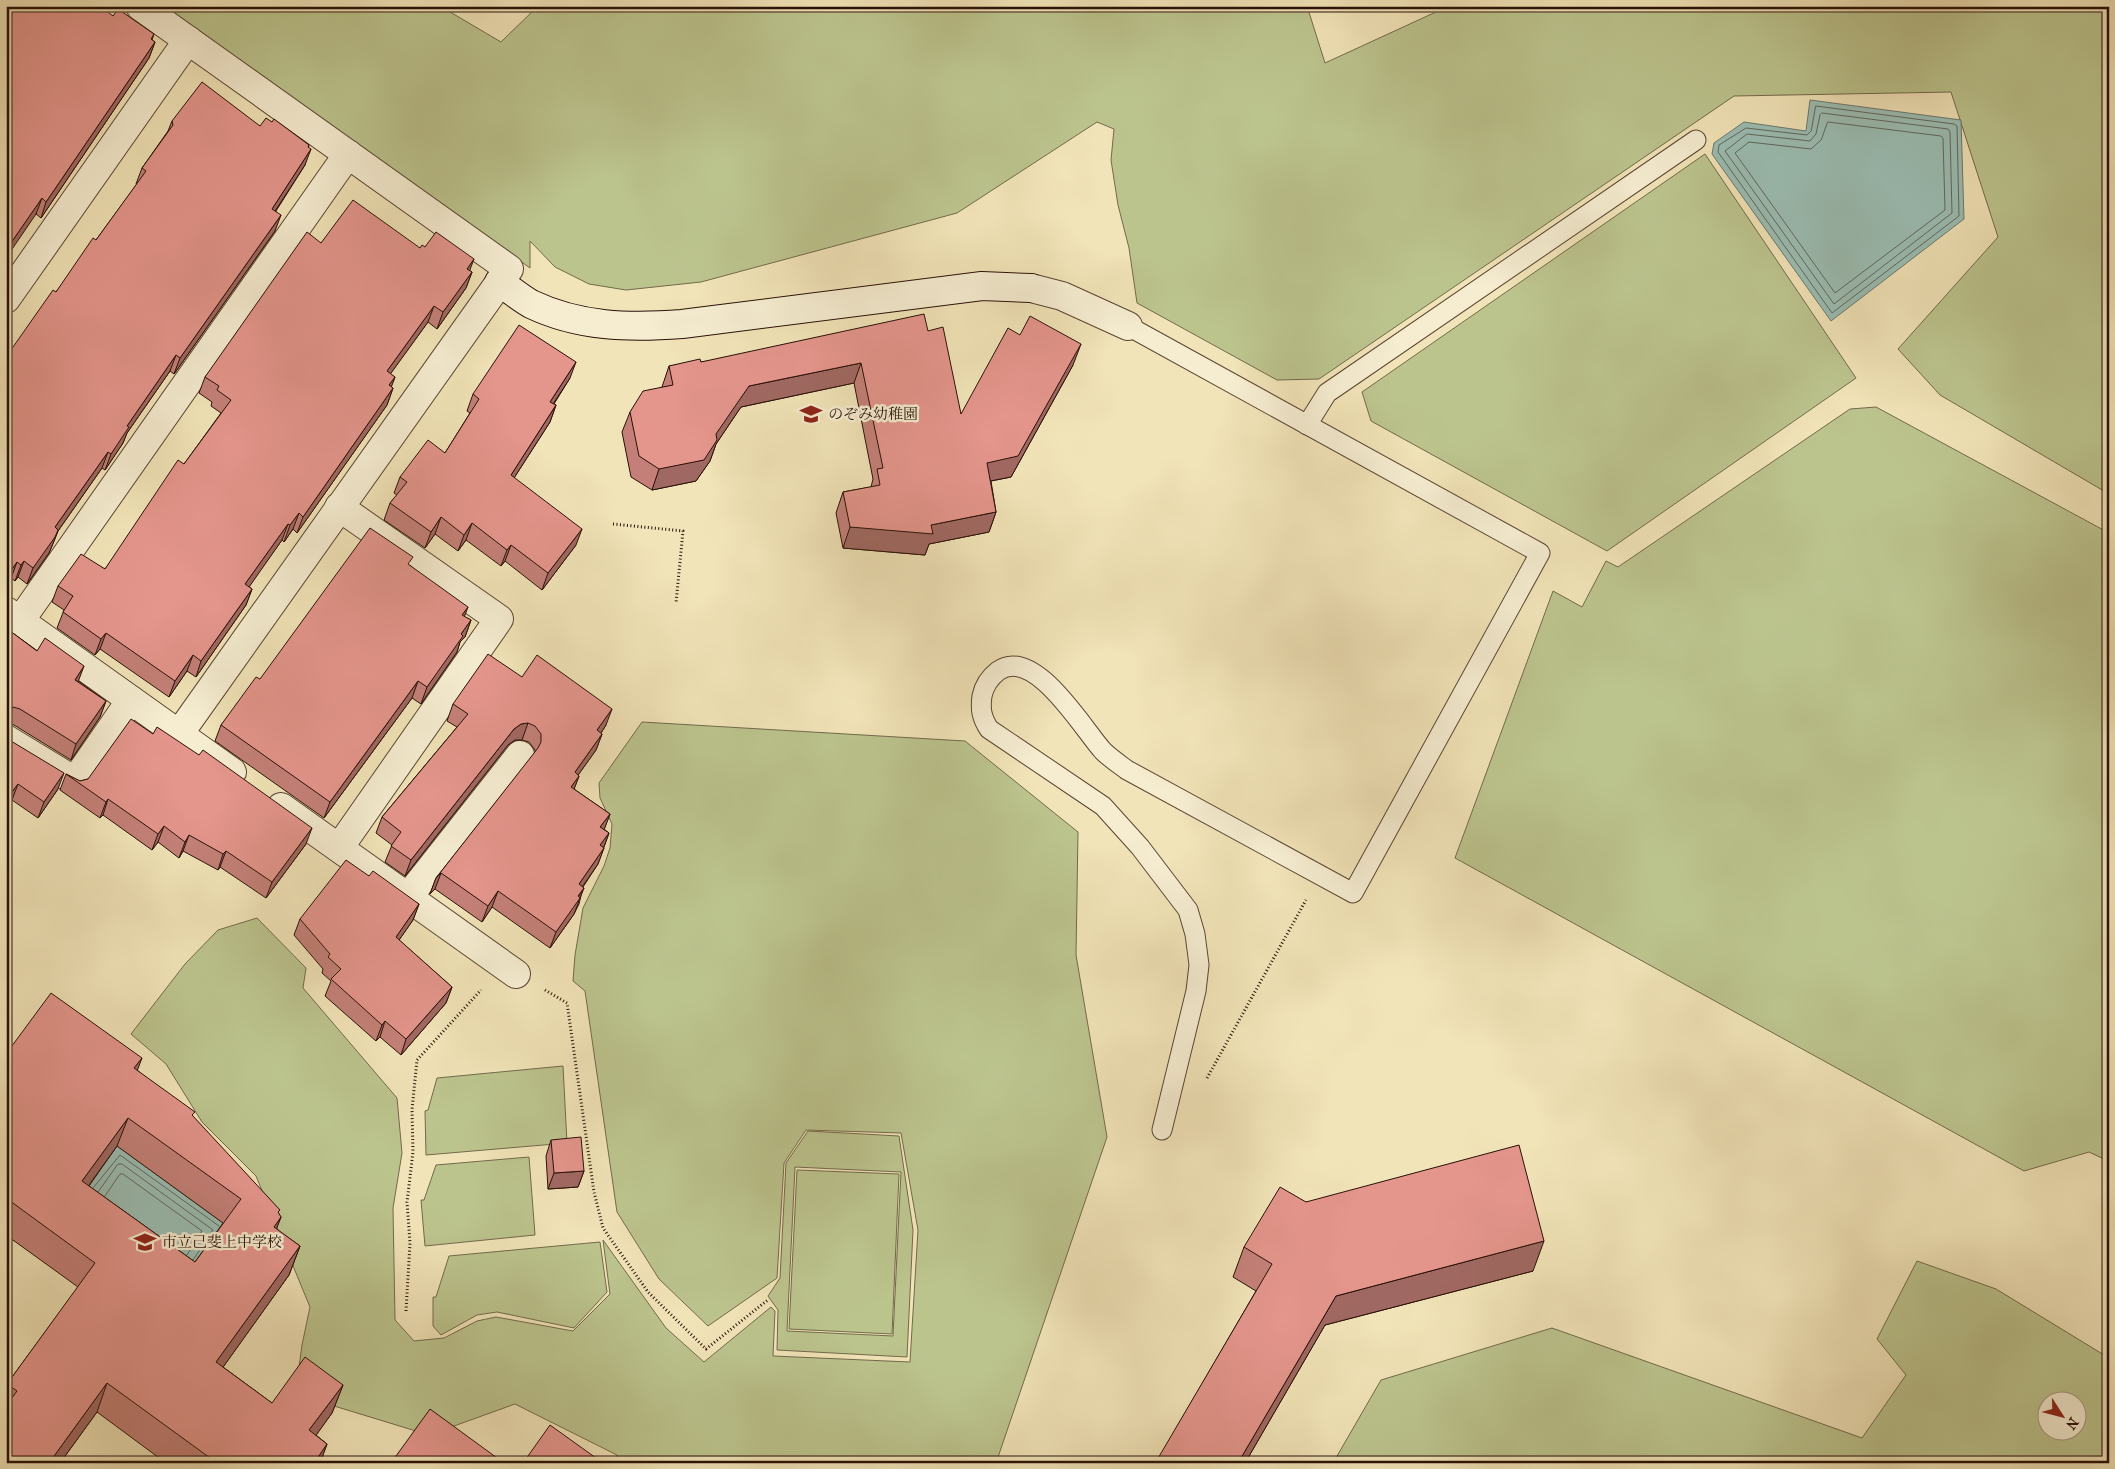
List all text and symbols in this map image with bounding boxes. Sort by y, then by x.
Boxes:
school or university icon: のぞみ幼稚園 [798,401,824,427]
place label: のぞみ幼稚園 [828,405,918,423]
school or university icon: 市立己斐上中学校 [132,1229,158,1255]
place label: 市立己斐上中学校 [162,1233,282,1251]
north arrow [2038,1392,2088,1442]
text: N [2062,1414,2082,1433]

